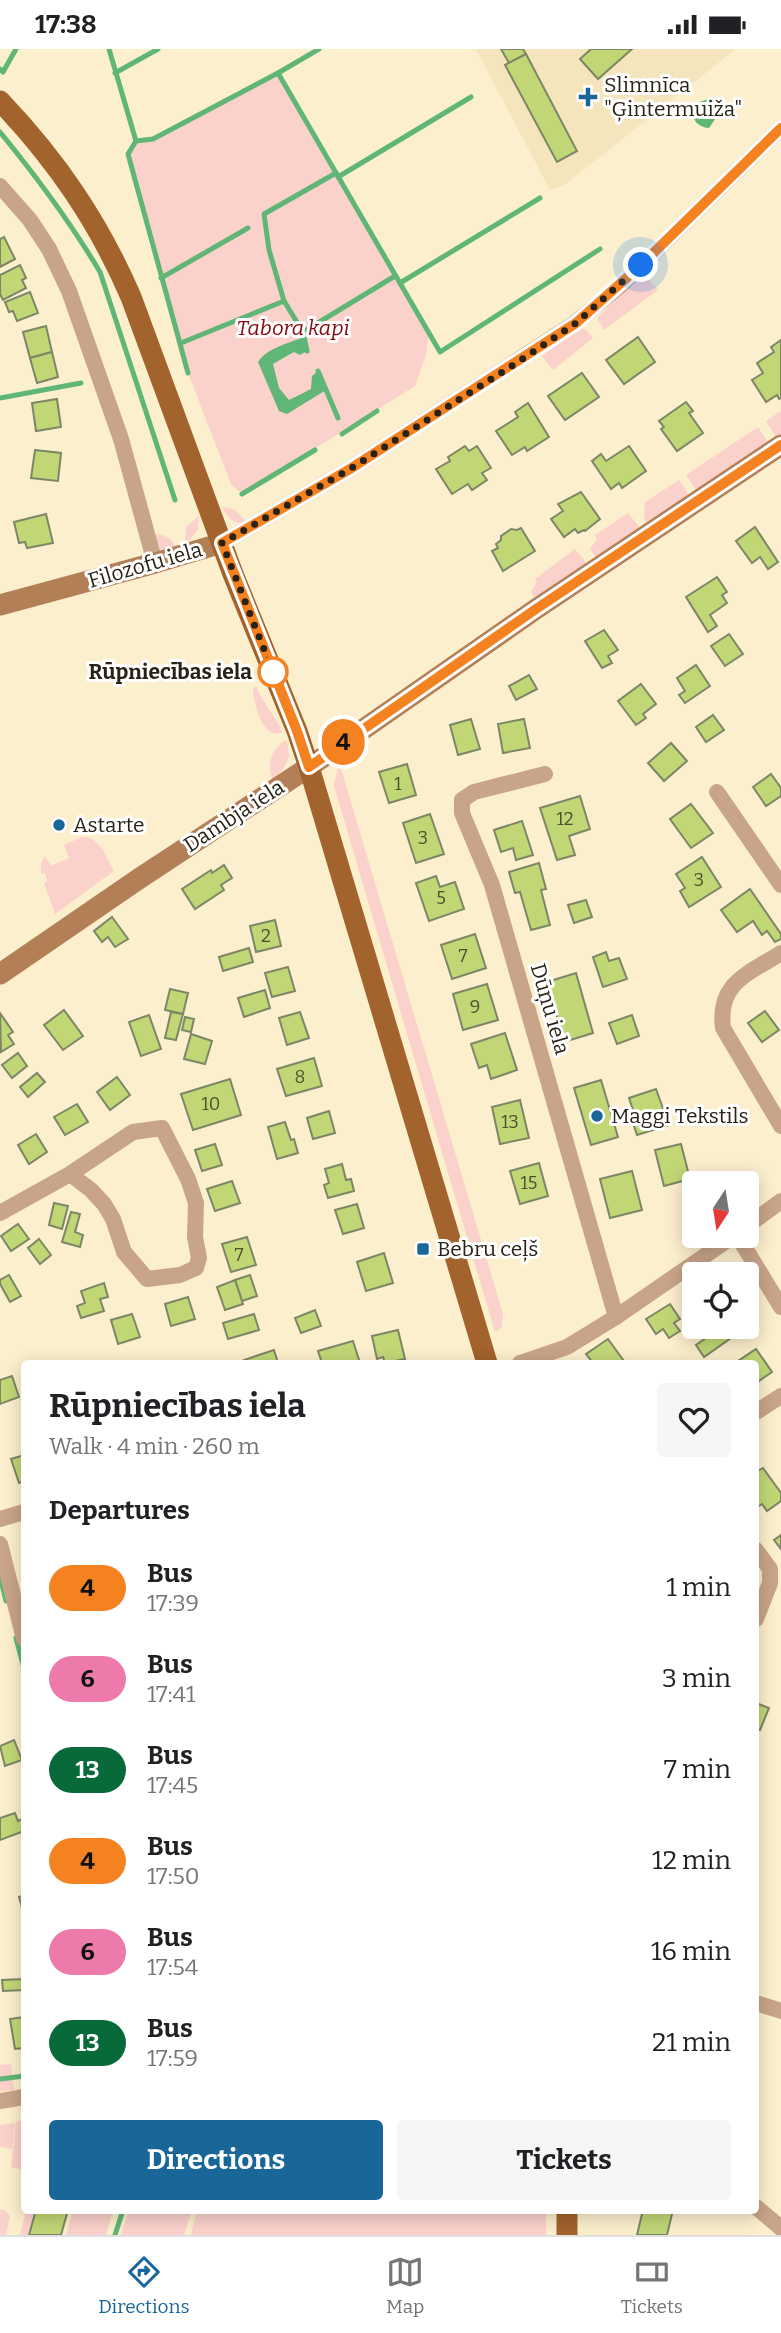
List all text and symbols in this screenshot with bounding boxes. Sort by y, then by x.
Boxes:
text: 17:38 [35,9,97,40]
place label: Slimnīca "Ģintermuiža" [604,72,742,122]
marker: Slimnīca "Ģintermuiža" [578,87,598,107]
your location [623,247,658,282]
park label: Tabora kapi [237,315,349,341]
street label: Filozofu iela [85,536,206,594]
marker: Rūpniecības iela [258,657,288,687]
place label: Rūpniecības iela [89,659,252,685]
line badge: 4 [320,719,366,765]
text: 4 [336,728,350,756]
house number: 1 [394,773,402,795]
street label: Dambja iela [179,774,290,858]
house number: 12 [556,808,574,830]
place label: Astarte [73,812,145,838]
marker: Astarte [51,817,67,833]
house number: 3 [418,827,428,849]
house number: 3 [694,869,704,891]
house number: 5 [436,887,446,909]
house number: 2 [261,925,271,947]
house number: 7 [458,945,468,967]
street label: Dūņu iela [525,961,576,1058]
house number: 9 [470,996,480,1018]
house number: 8 [295,1066,305,1088]
house number: 10 [202,1093,220,1115]
place label: Maggi Tekstils [611,1103,749,1129]
marker: Maggi Tekstils [589,1108,605,1124]
house number: 13 [501,1111,519,1133]
north arrow [682,1171,760,1248]
map controls [682,1171,759,1339]
house number: 15 [521,1172,537,1194]
place label: Bebru ceļš [437,1236,539,1262]
marker: Bebru ceļš [415,1241,431,1257]
house number: 7 [234,1244,244,1266]
button: locate [682,1262,759,1339]
button: heart [657,1383,731,1457]
text: Rūpniecības iela [49,1386,306,1426]
text: Walk · 4 min · 260 m [49,1432,260,1460]
text: Departures [49,1495,190,1526]
text: Bus [147,1558,193,1589]
text: 1 min [666,1572,731,1603]
text: 4 [80,1574,95,1602]
text: 17:39 [147,1589,199,1617]
text: Bus [147,1649,193,1680]
text: 3 min [662,1663,731,1694]
text: 6 [80,1665,95,1693]
text: 17:41 [147,1680,195,1708]
text: Bus [147,1740,193,1771]
text: 7 min [664,1754,731,1785]
text: 13 [75,1756,100,1784]
text: 17:45 [147,1771,198,1799]
text: Bus [147,1831,193,1862]
text: 12 min [652,1845,731,1876]
text: 4 [80,1847,95,1875]
text: 17:50 [147,1862,200,1890]
text: Bus [147,1922,193,1953]
text: 16 min [651,1936,731,1967]
text: 6 [80,1938,95,1966]
text: 17:54 [147,1953,198,1981]
text: Bus [147,2013,193,2044]
text: 21 min [652,2027,731,2058]
text: 13 [75,2029,100,2057]
text: 17:59 [147,2044,198,2072]
button: Directions [49,2120,383,2200]
button: Tickets [397,2120,731,2200]
tab: Directions [98,2253,190,2318]
tab: Map [386,2253,424,2318]
tab: Tickets [621,2253,683,2318]

